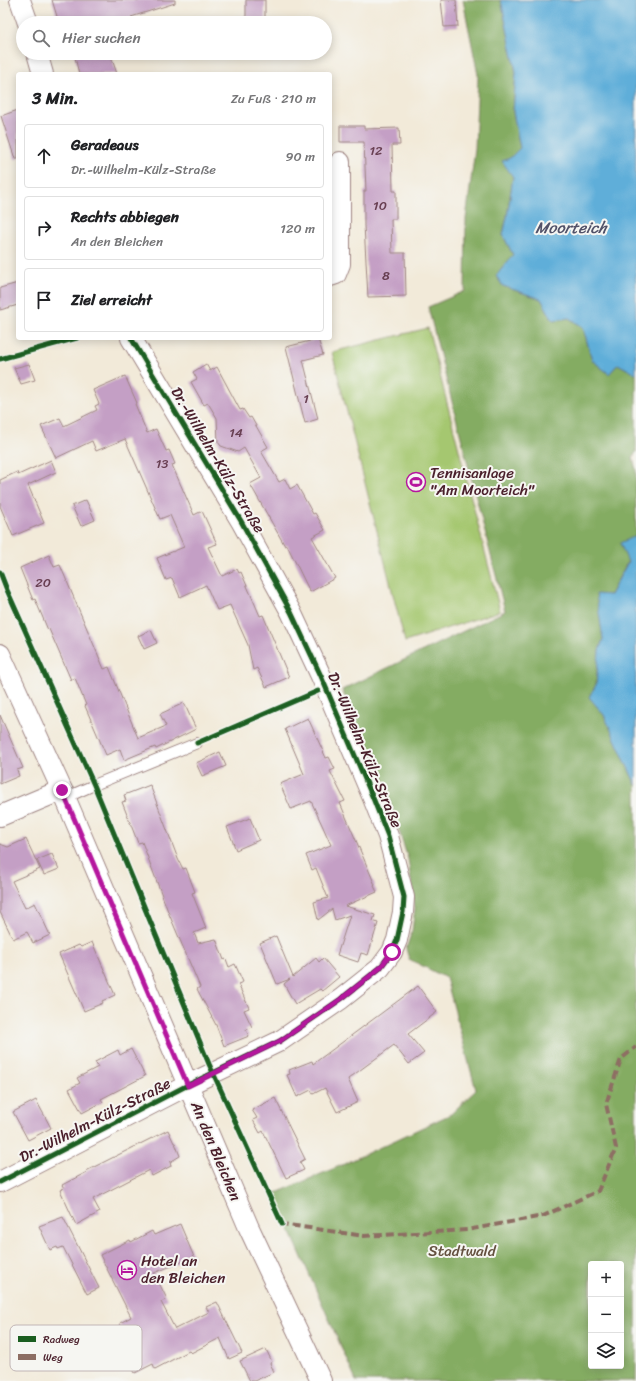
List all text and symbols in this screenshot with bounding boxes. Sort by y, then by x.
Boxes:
search box [16,16,332,60]
text: Hier suchen [62,25,141,51]
icon: search [30,27,52,49]
text: 3 Min. [32,83,79,113]
text: Zu Fuß · 210 m [231,87,316,110]
text: Geradeaus [71,132,139,158]
house number: 12 [369,139,383,162]
icon: ahead [33,145,55,167]
text: 90 m [285,145,315,168]
text: Dr.-Wilhelm-Külz-Straße [71,158,216,181]
house number: 10 [373,194,387,217]
text: Rechts abbiegen [71,204,179,230]
water label: Moorteich [535,213,608,242]
icon: right [33,217,55,239]
text: 120 m [280,217,315,240]
text: An den Bleichen [71,230,163,253]
house number: 8 [382,264,390,287]
text: Ziel erreicht [71,287,152,313]
icon: arrive [33,289,55,311]
street label: Dr.-Wilhelm-Külz-Straße [164,382,272,539]
house number: 1 [303,387,309,410]
house number: 14 [229,421,243,444]
house number: 13 [156,452,168,475]
place label: Tennisanlage "Am Moorteich" [430,460,535,503]
sports icon: Tennisanlage "Am Moorteich" [405,471,427,493]
house number: 20 [35,571,51,594]
street label: Dr.-Wilhelm-Külz-Straße [320,668,410,832]
route end [53,781,71,799]
route start [383,943,401,961]
street label: Dr.-Wilhelm-Külz-Straße [15,1070,176,1170]
street label: An den Bleichen [183,1096,249,1205]
park label: Stadtwald [428,1238,497,1264]
place label: Hotel an den Bleichen [141,1248,225,1291]
hotel icon: Hotel an den Bleichen [116,1259,138,1281]
map controls [588,1261,624,1369]
button: + [588,1261,624,1297]
button: − [588,1297,624,1333]
legend [10,1325,142,1371]
text: Radweg [43,1330,80,1349]
button: layers [588,1333,624,1369]
text: Weg [43,1348,63,1367]

